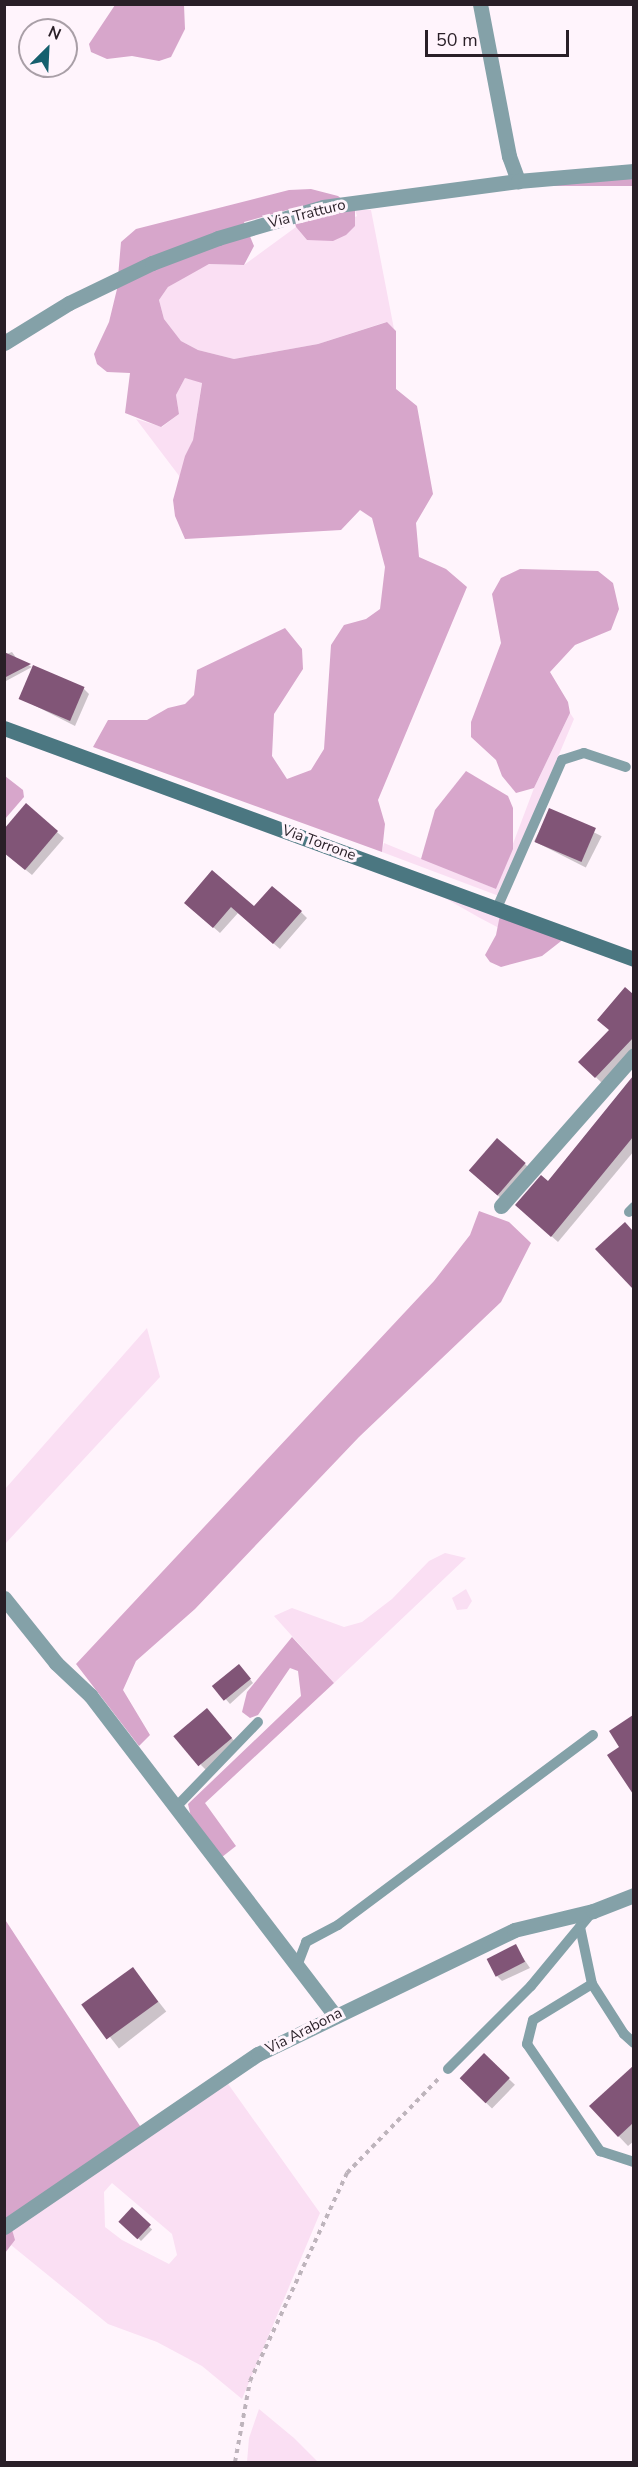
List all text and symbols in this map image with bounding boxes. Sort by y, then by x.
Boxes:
north arrow [18,18,78,78]
scale bar [428,18,572,56]
text: N [45,21,64,46]
text: 50 m [436,28,478,52]
street label: Via Tratturo [266,196,348,232]
street label: Via Torrone [280,821,358,865]
street label: Via Arabona [263,2004,345,2058]

